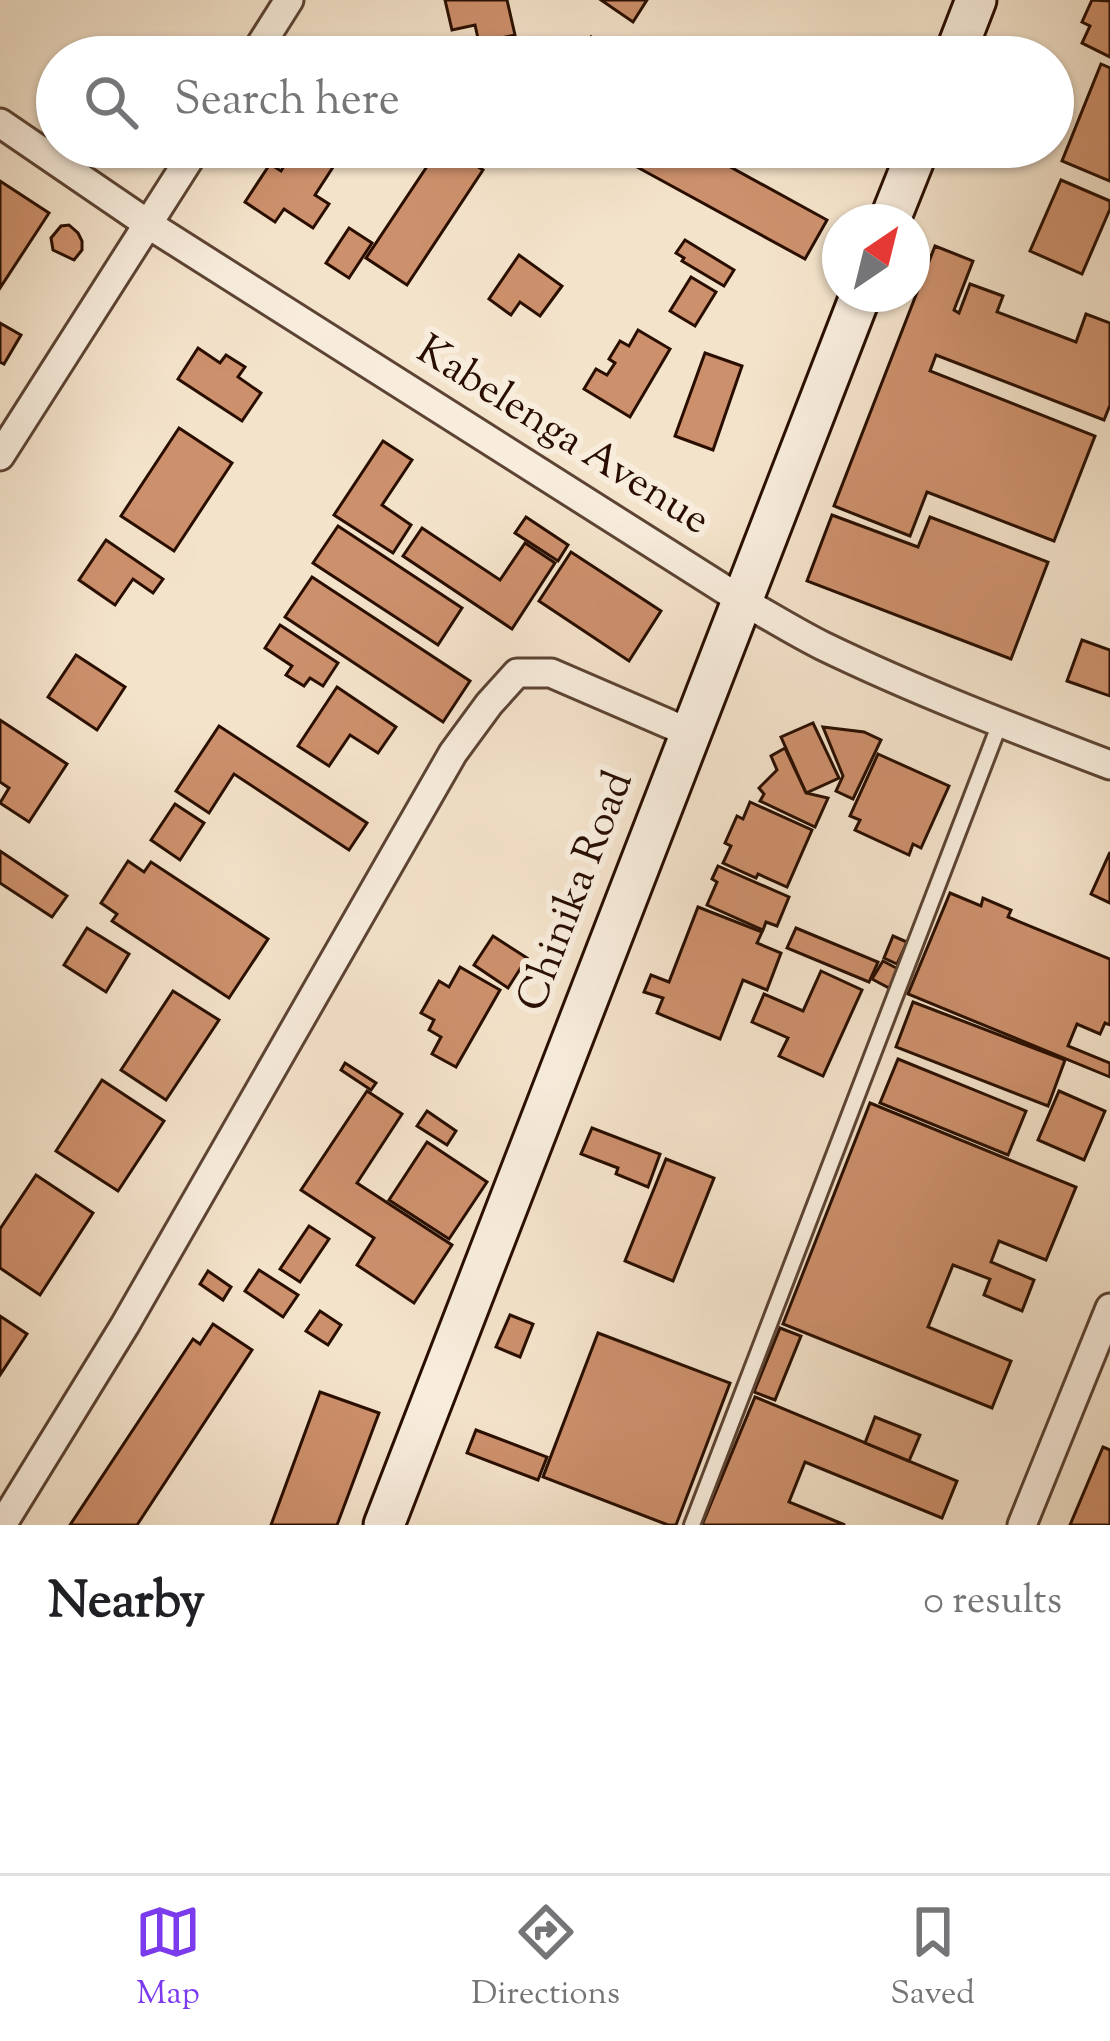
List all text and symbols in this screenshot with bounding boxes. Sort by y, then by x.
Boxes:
search box [36,36,1074,168]
icon: search [78,69,144,135]
text: Search here [174,70,400,135]
north arrow [822,204,930,312]
street label: Kabelenga Avenue [404,323,720,551]
street label: Chinika Road [504,763,650,1021]
text: Nearby [48,1567,205,1640]
text: 0 results [923,1575,1062,1631]
tab: Map [135,1899,201,2019]
tab: Directions [471,1899,620,2019]
tab: Saved [890,1899,975,2019]

